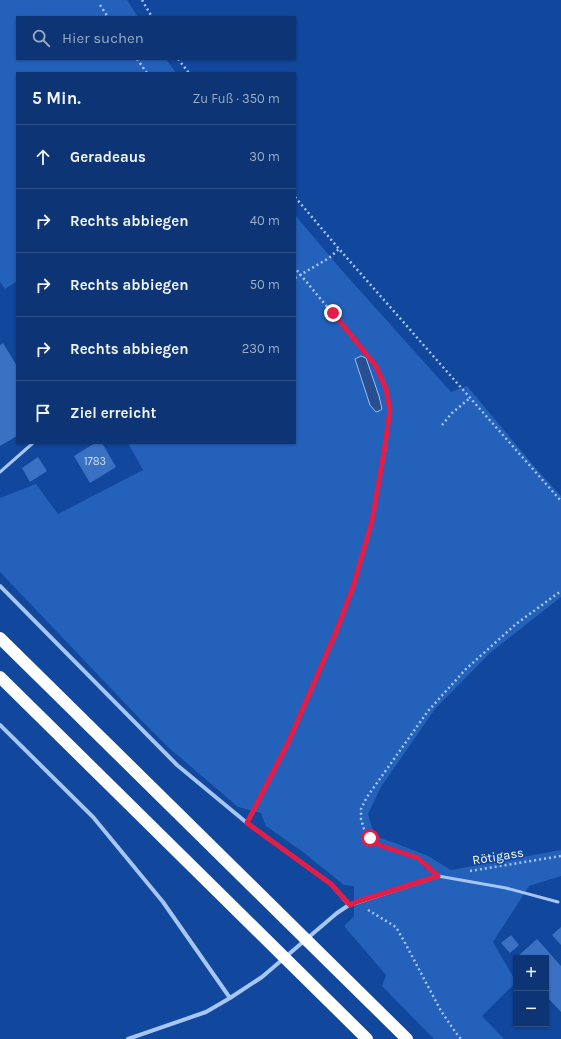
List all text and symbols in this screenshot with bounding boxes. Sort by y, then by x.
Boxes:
search box [16,16,296,60]
icon: search [30,27,52,49]
text: Hier suchen [62,29,144,47]
text: 5 Min. [32,88,81,108]
text: Zu Fuß · 350 m [193,91,280,106]
icon: ahead [32,146,54,168]
text: Geradeaus [70,148,146,166]
text: 30 m [249,149,280,164]
icon: right [32,210,54,232]
text: Rechts abbiegen [70,212,189,230]
text: 40 m [250,213,280,228]
icon: right [32,274,54,296]
text: Rechts abbiegen [70,276,189,294]
text: 50 m [250,277,280,292]
route end [324,304,342,322]
icon: right [32,338,54,360]
text: Rechts abbiegen [70,340,189,358]
text: 230 m [242,341,280,356]
icon: arrive [32,402,54,424]
text: Ziel erreicht [70,404,156,422]
house number: 1783 [84,455,106,468]
route start [361,829,379,847]
street label: Rötigass [471,845,525,867]
map controls [513,955,549,1027]
button: + [513,955,549,991]
button: − [513,991,549,1027]

